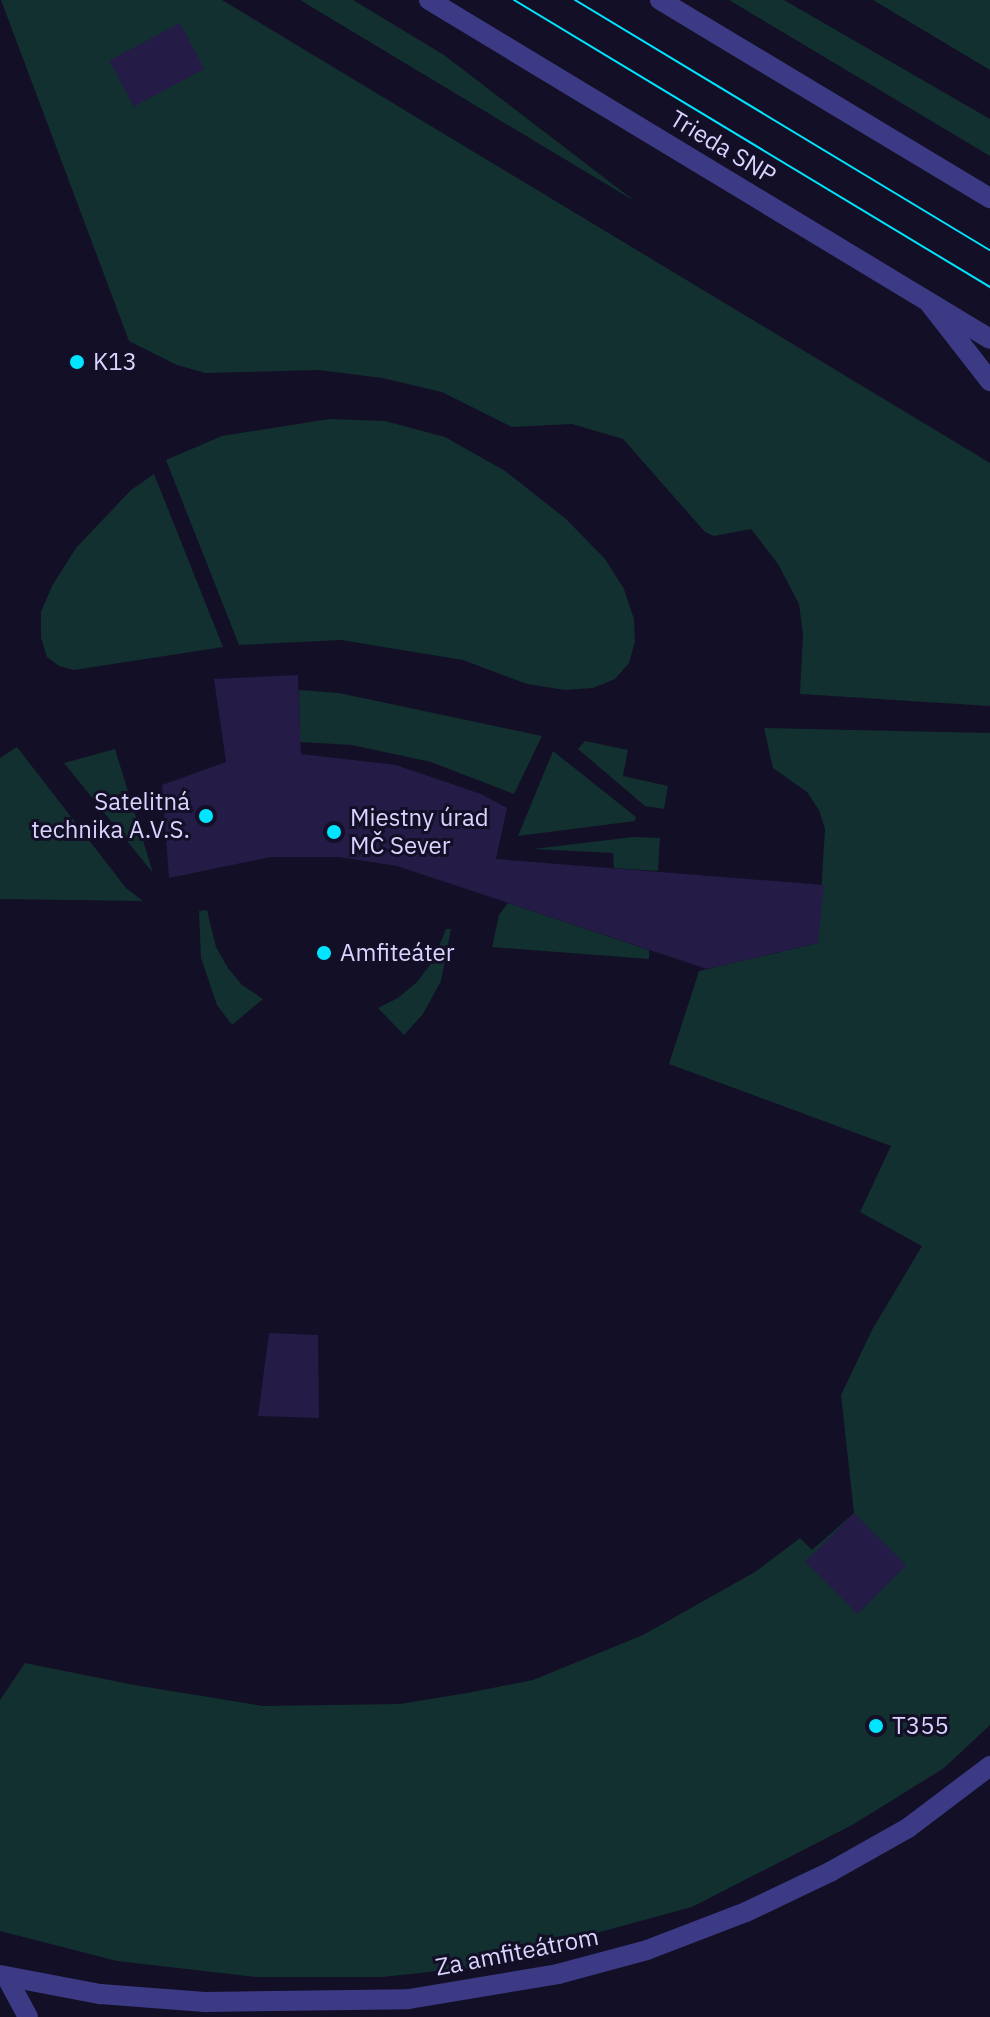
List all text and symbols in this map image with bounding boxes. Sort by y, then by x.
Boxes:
street label: Trieda SNP [665,104,781,190]
place label: K13 [93,348,137,376]
marker: K13 [68,353,86,371]
place label: Satelitná technika A.V.S. [31,788,190,844]
place label: Miestny úrad MČ Sever [350,804,489,860]
marker: Satelitná technika A.V.S. [197,807,215,825]
marker: Miestny úrad MČ Sever [325,823,343,841]
place label: Amfiteáter [340,939,455,967]
marker: Amfiteáter [315,944,333,962]
place label: T355 [892,1712,949,1740]
marker: T355 [867,1717,885,1735]
street label: Za amfiteátrom [433,1922,601,1982]

